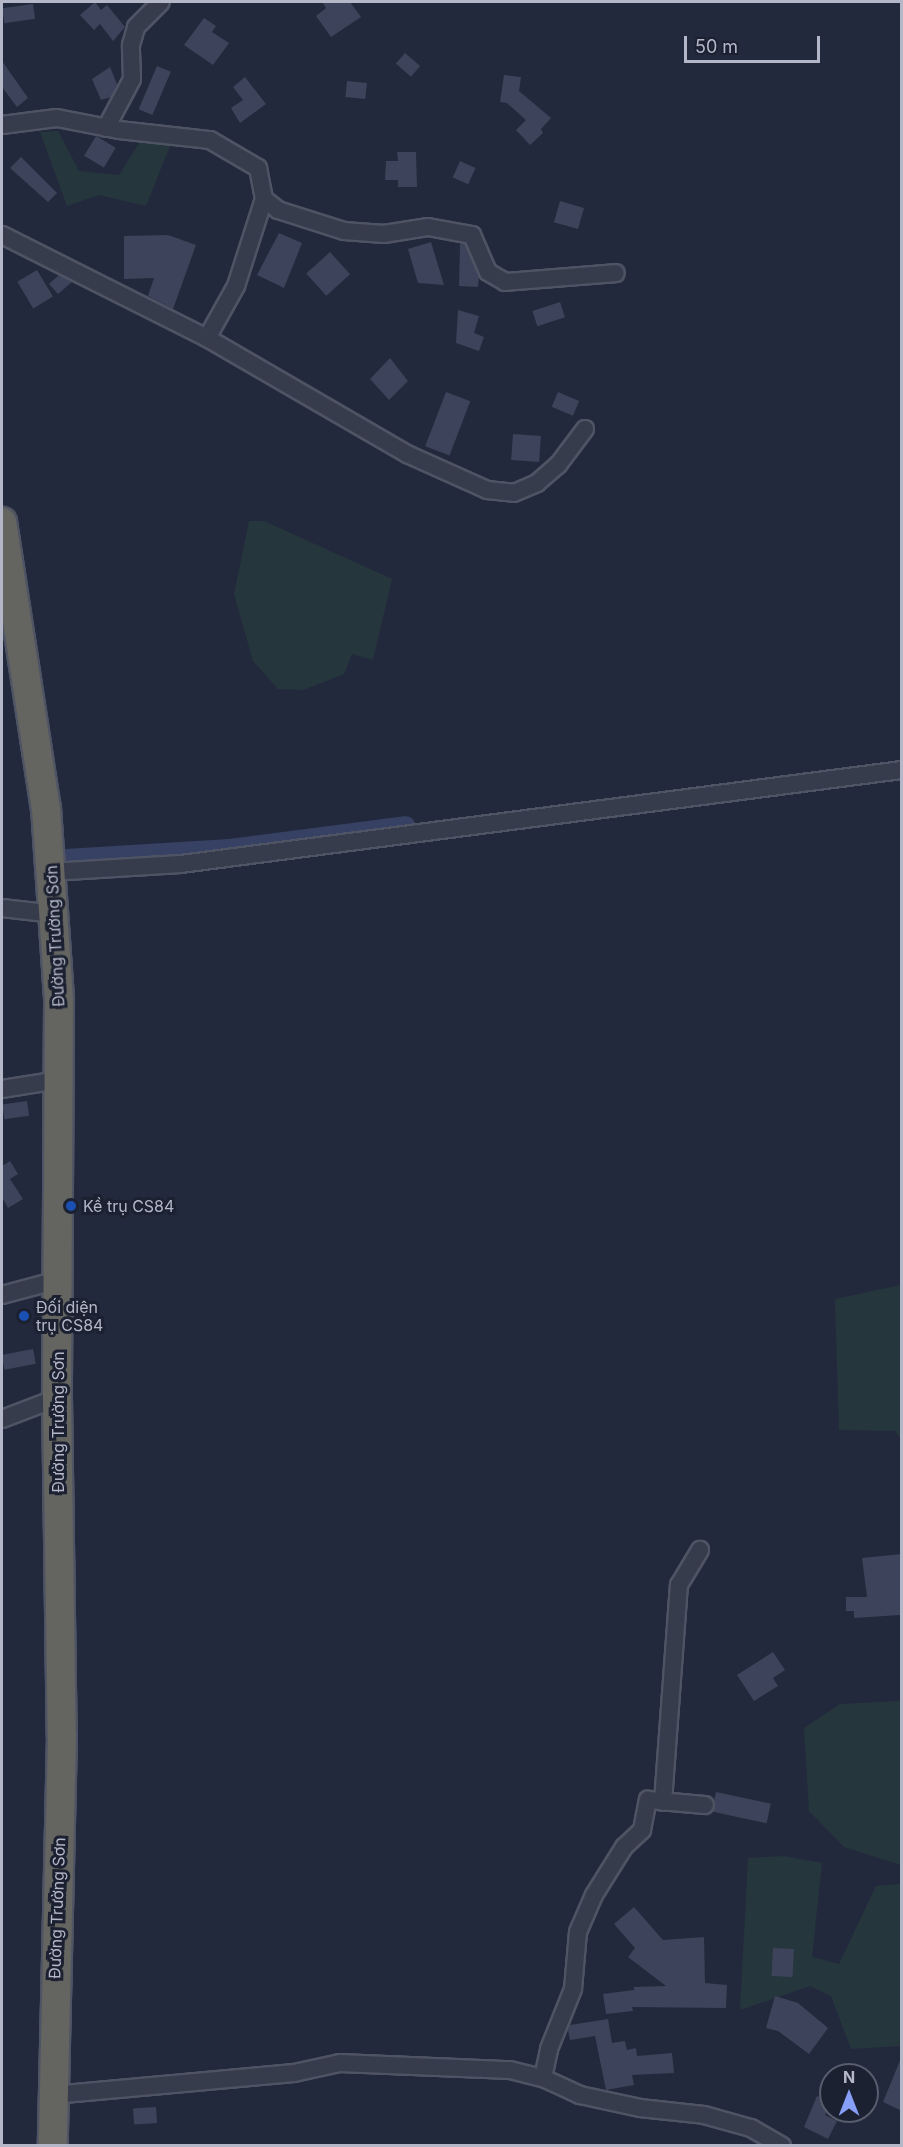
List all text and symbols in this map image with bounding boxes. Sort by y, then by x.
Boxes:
scale bar [687,24,824,62]
text: 50 m [695,36,738,57]
street label: Đường Trường Sơn [42,865,68,1007]
place label: Kề trụ CS84 [83,1196,174,1216]
marker: Kề trụ CS84 [64,1199,78,1213]
place label: Đối diện trụ CS84 [36,1297,103,1335]
marker: Đối diện trụ CS84 [17,1309,31,1323]
street label: Đường Trường Sơn [48,1351,68,1493]
street label: Đường Trường Sơn [45,1837,69,1979]
north arrow [819,2063,879,2123]
text: N [843,2067,855,2087]

